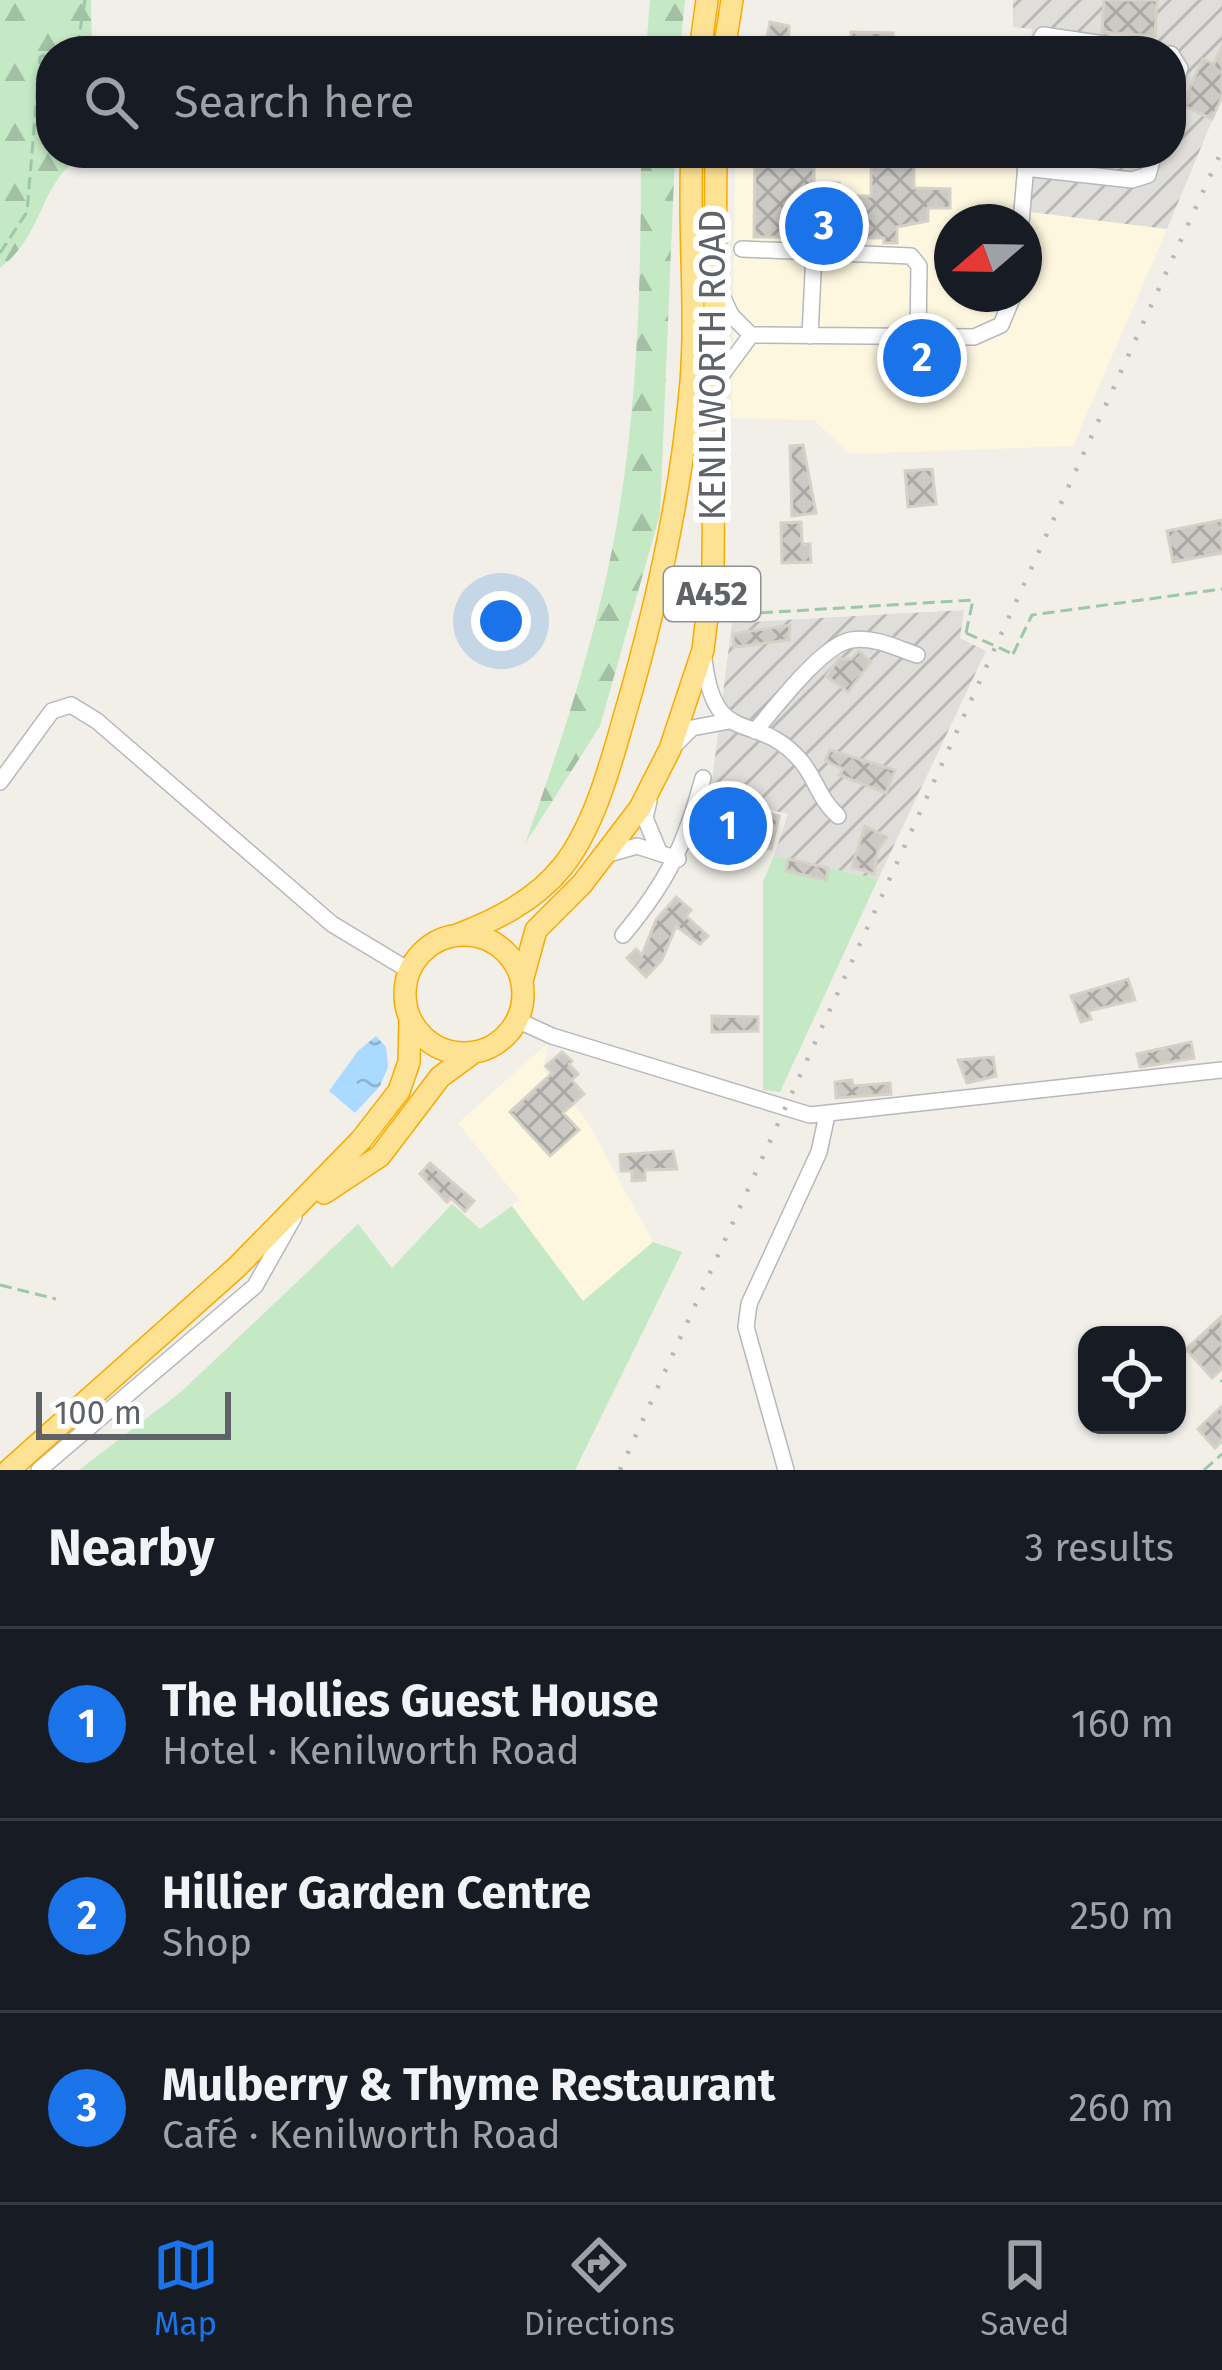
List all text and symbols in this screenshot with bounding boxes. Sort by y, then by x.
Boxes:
search box [36,36,1186,168]
icon: search [78,69,144,135]
text: Search here [174,75,414,129]
pin: 3 [785,181,863,271]
north arrow [934,204,1042,312]
street label: KENILWORTH ROAD [691,210,735,520]
pin: 2 [883,313,961,403]
road number: A452 [664,567,760,621]
your location [471,591,531,651]
pin: 1 [689,781,767,871]
map controls [1078,1326,1186,1434]
button: locate [1078,1326,1186,1434]
scale bar [36,1386,231,1439]
text: 100 m [54,1393,142,1433]
text: Nearby [48,1517,214,1579]
text: 3 results [1024,1525,1174,1571]
text: The Hollies Guest House [162,1674,659,1728]
text: 1 [78,1701,96,1747]
text: 160 m [1071,1701,1174,1747]
text: Hotel · Kenilworth Road [162,1728,579,1774]
text: Hillier Garden Centre [162,1866,591,1920]
text: 2 [77,1893,97,1939]
text: 250 m [1070,1893,1174,1939]
text: Shop [162,1920,252,1966]
text: Mulberry & Thyme Restaurant [162,2058,775,2112]
text: 3 [77,2085,97,2131]
text: 260 m [1068,2085,1174,2131]
text: Café · Kenilworth Road [162,2112,561,2158]
tab: Map [153,2232,219,2344]
tab: Directions [524,2232,675,2344]
tab: Saved [980,2232,1069,2344]

